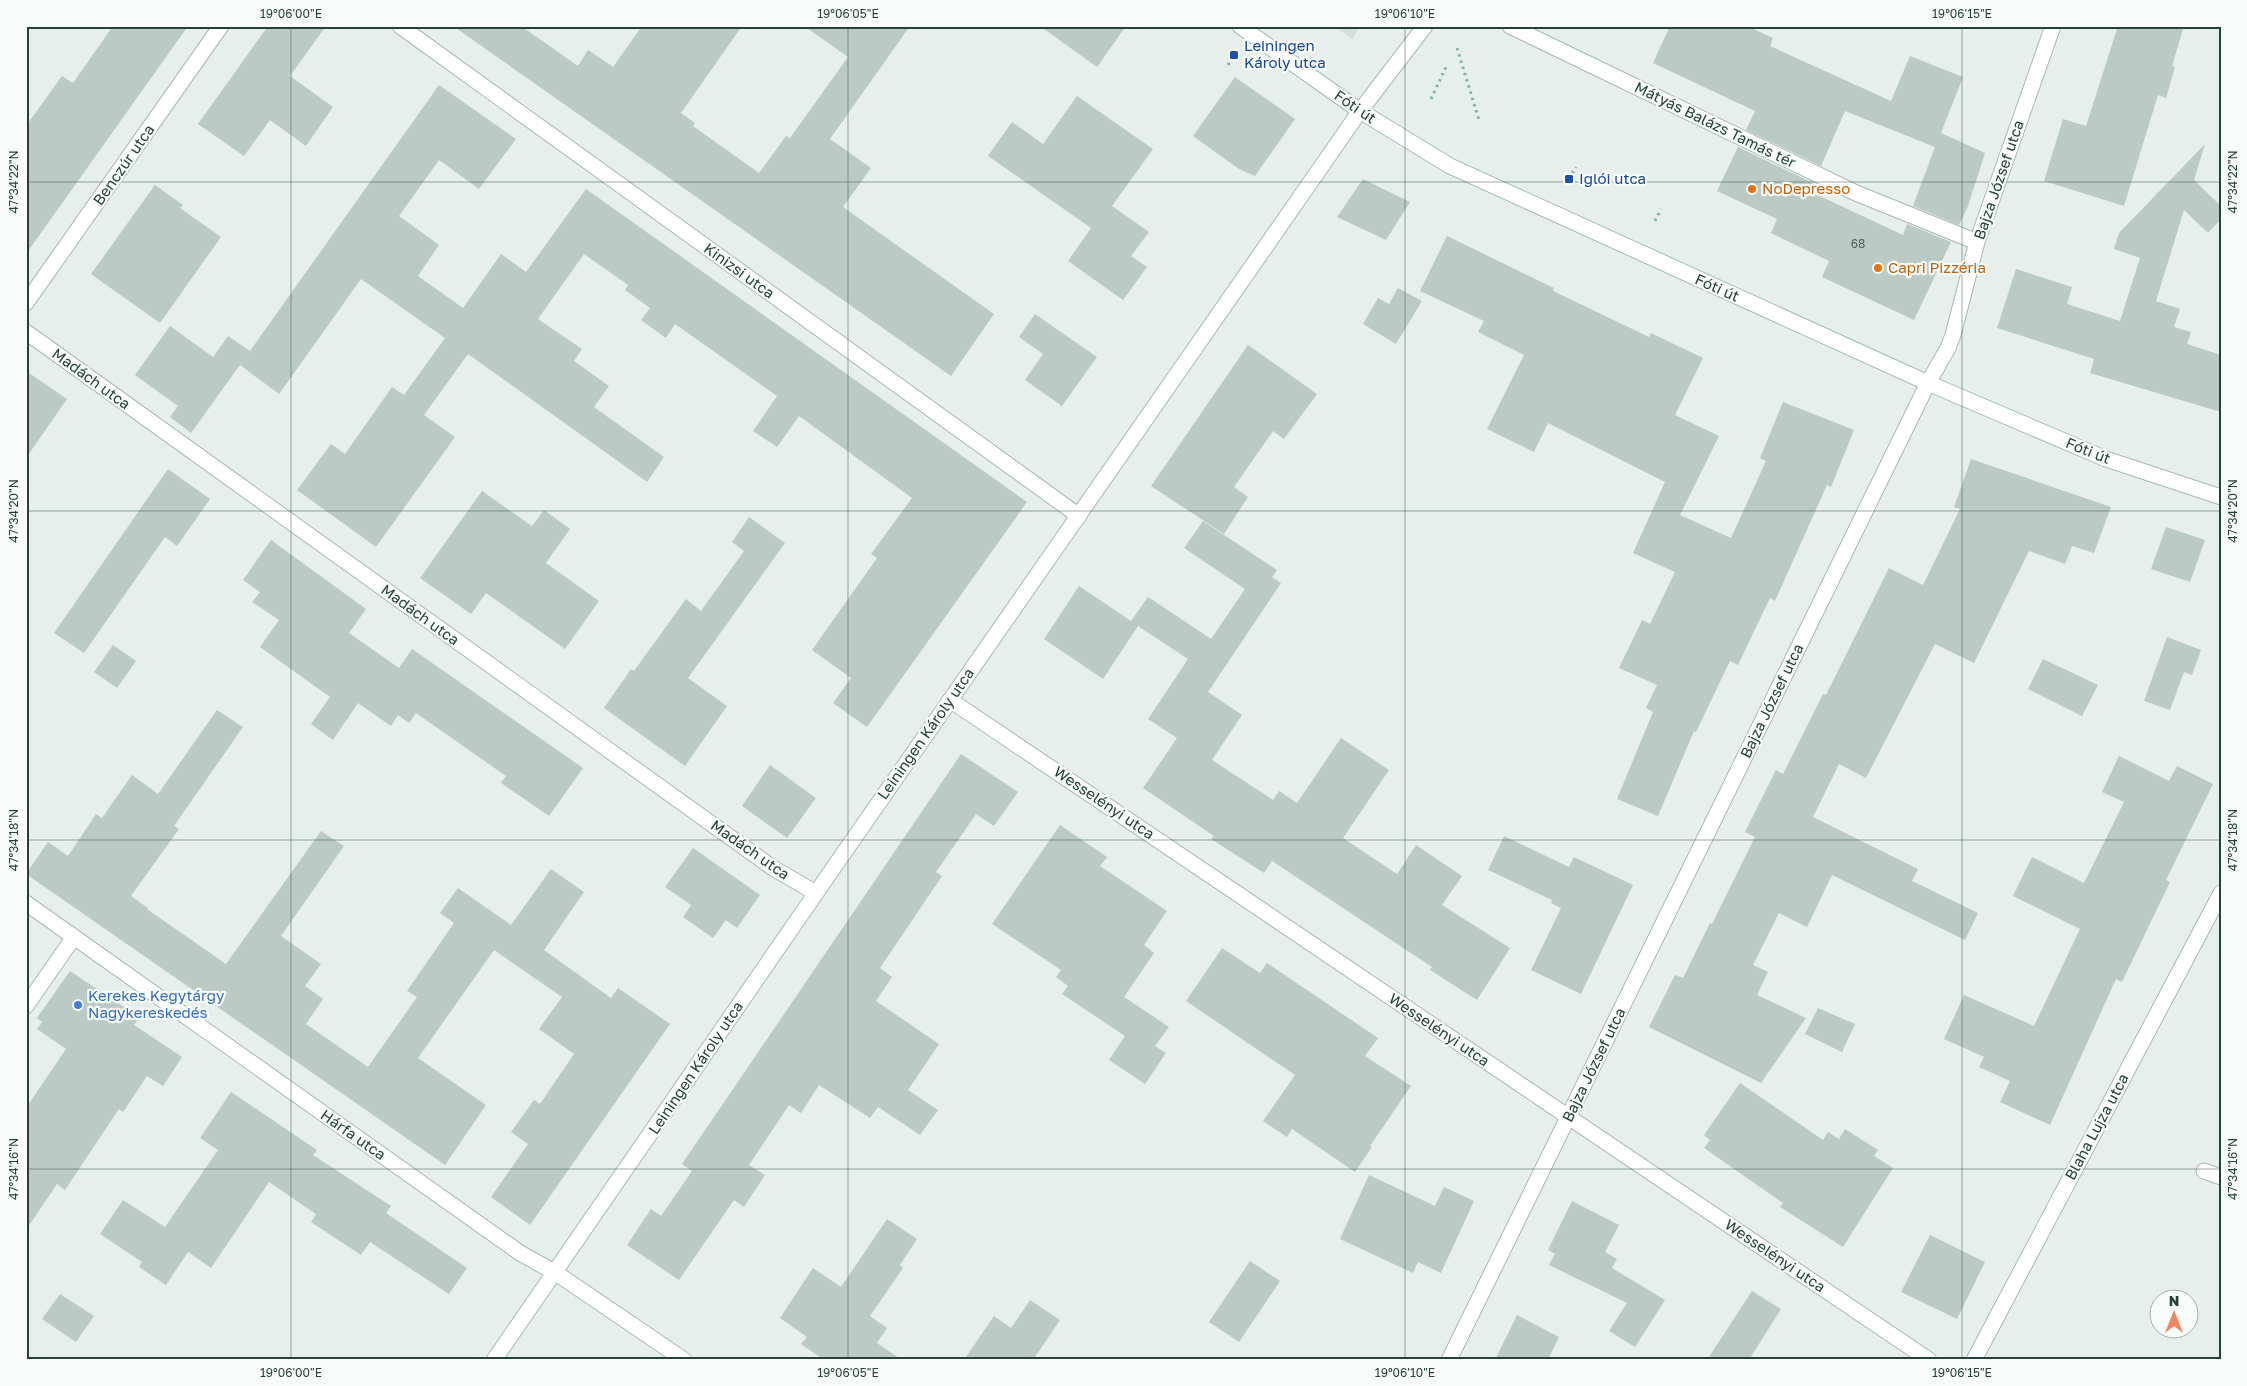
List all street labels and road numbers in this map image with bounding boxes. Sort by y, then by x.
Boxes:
street label: Mátyás Balázs Tamás tér [1632,77,1799,171]
street label: Fóti út [1331,86,1380,127]
street label: Bajza József utca [1969,118,2027,242]
street label: Benczúr utca [89,121,158,208]
street label: Kinizsi utca [701,239,778,302]
street label: Fóti út [1692,269,1742,305]
street label: Madách utca [49,344,134,412]
street label: Fóti út [2063,433,2113,467]
street label: Madách utca [378,580,463,648]
street label: Bajza József utca [1736,641,1807,761]
street label: Leiningen Károly utca [873,664,977,803]
street label: Wesselényi utca [1051,762,1158,842]
street label: Madách utca [708,815,793,883]
street label: Wesselényi utca [1386,989,1493,1069]
street label: Leiningen Károly utca [644,998,746,1137]
street label: Bajza József utca [1558,1005,1629,1125]
street label: Blaha Lujza utca [2061,1070,2132,1183]
street label: Hárfa utca [318,1105,390,1163]
street label: Wesselényi utca [1722,1215,1829,1295]

